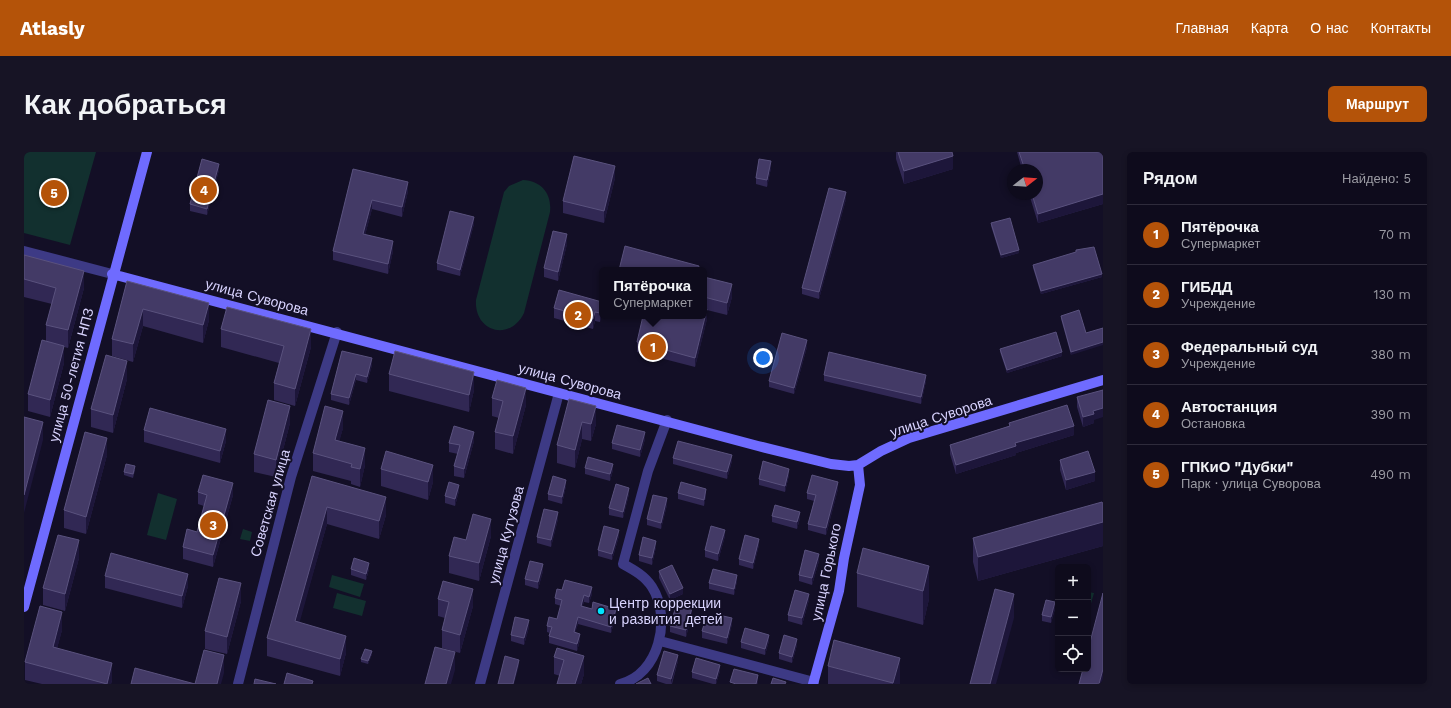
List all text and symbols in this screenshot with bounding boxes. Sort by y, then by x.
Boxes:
text: Atlasly [20,17,85,40]
text: Главная [1176,20,1229,36]
text: Карта [1251,20,1288,36]
text: О нас [1310,20,1349,36]
text: Контакты [1371,20,1431,36]
button: Маршрут [1328,86,1427,122]
text: Как добраться [24,88,227,121]
north arrow [1007,164,1043,200]
text: Рядом [1143,168,1198,188]
text: Найдено: 5 [1342,171,1411,186]
pin: 4 [191,175,217,205]
pin: 5 [41,178,67,208]
text: Пятёрочка [1181,218,1259,236]
text: 1 [1153,227,1159,242]
text: 70 m [1379,227,1411,242]
text: Супермаркет [1181,236,1260,251]
popup [599,267,707,319]
street label: улица Суворова [204,276,311,319]
text: Пятёрочка [613,277,691,295]
text: ГИБДД [1181,278,1232,296]
text: 2 [1152,287,1160,302]
text: 130 m [1373,287,1411,302]
text: Супермаркет [613,295,693,310]
text: Учреждение [1181,296,1256,311]
pin: 2 [565,300,591,330]
street label: улица 50-летия НПЗ [45,306,97,444]
pin: 1 [640,332,666,362]
text: Федеральный суд [1181,338,1317,356]
text: 3 [1152,347,1160,362]
text: 380 m [1371,347,1411,362]
your location [753,348,773,368]
text: Учреждение [1181,356,1256,371]
street label: улица Суворова [517,360,624,403]
street label: улица Суворова [888,392,994,440]
text: Автостанция [1181,398,1277,416]
text: 4 [1152,407,1160,422]
text: 390 m [1370,407,1411,422]
text: Остановка [1181,416,1245,431]
street label: Советская улица [247,447,293,558]
text: ГПКиО "Дубки" [1181,458,1293,476]
text: 5 [1152,467,1160,482]
text: 490 m [1370,467,1411,482]
text: Парк · улица Суворова [1181,476,1321,491]
street label: улица Кутузова [485,484,527,586]
pin: 3 [200,510,226,540]
street label: улица Горького [808,522,844,622]
map controls [1055,564,1091,672]
button: + [1055,564,1091,600]
place label: Центр коррекции и развития детей [609,595,723,627]
button: − [1055,600,1091,636]
marker: Центр коррекции и развития детей [596,606,606,616]
button: locate [1055,636,1091,672]

